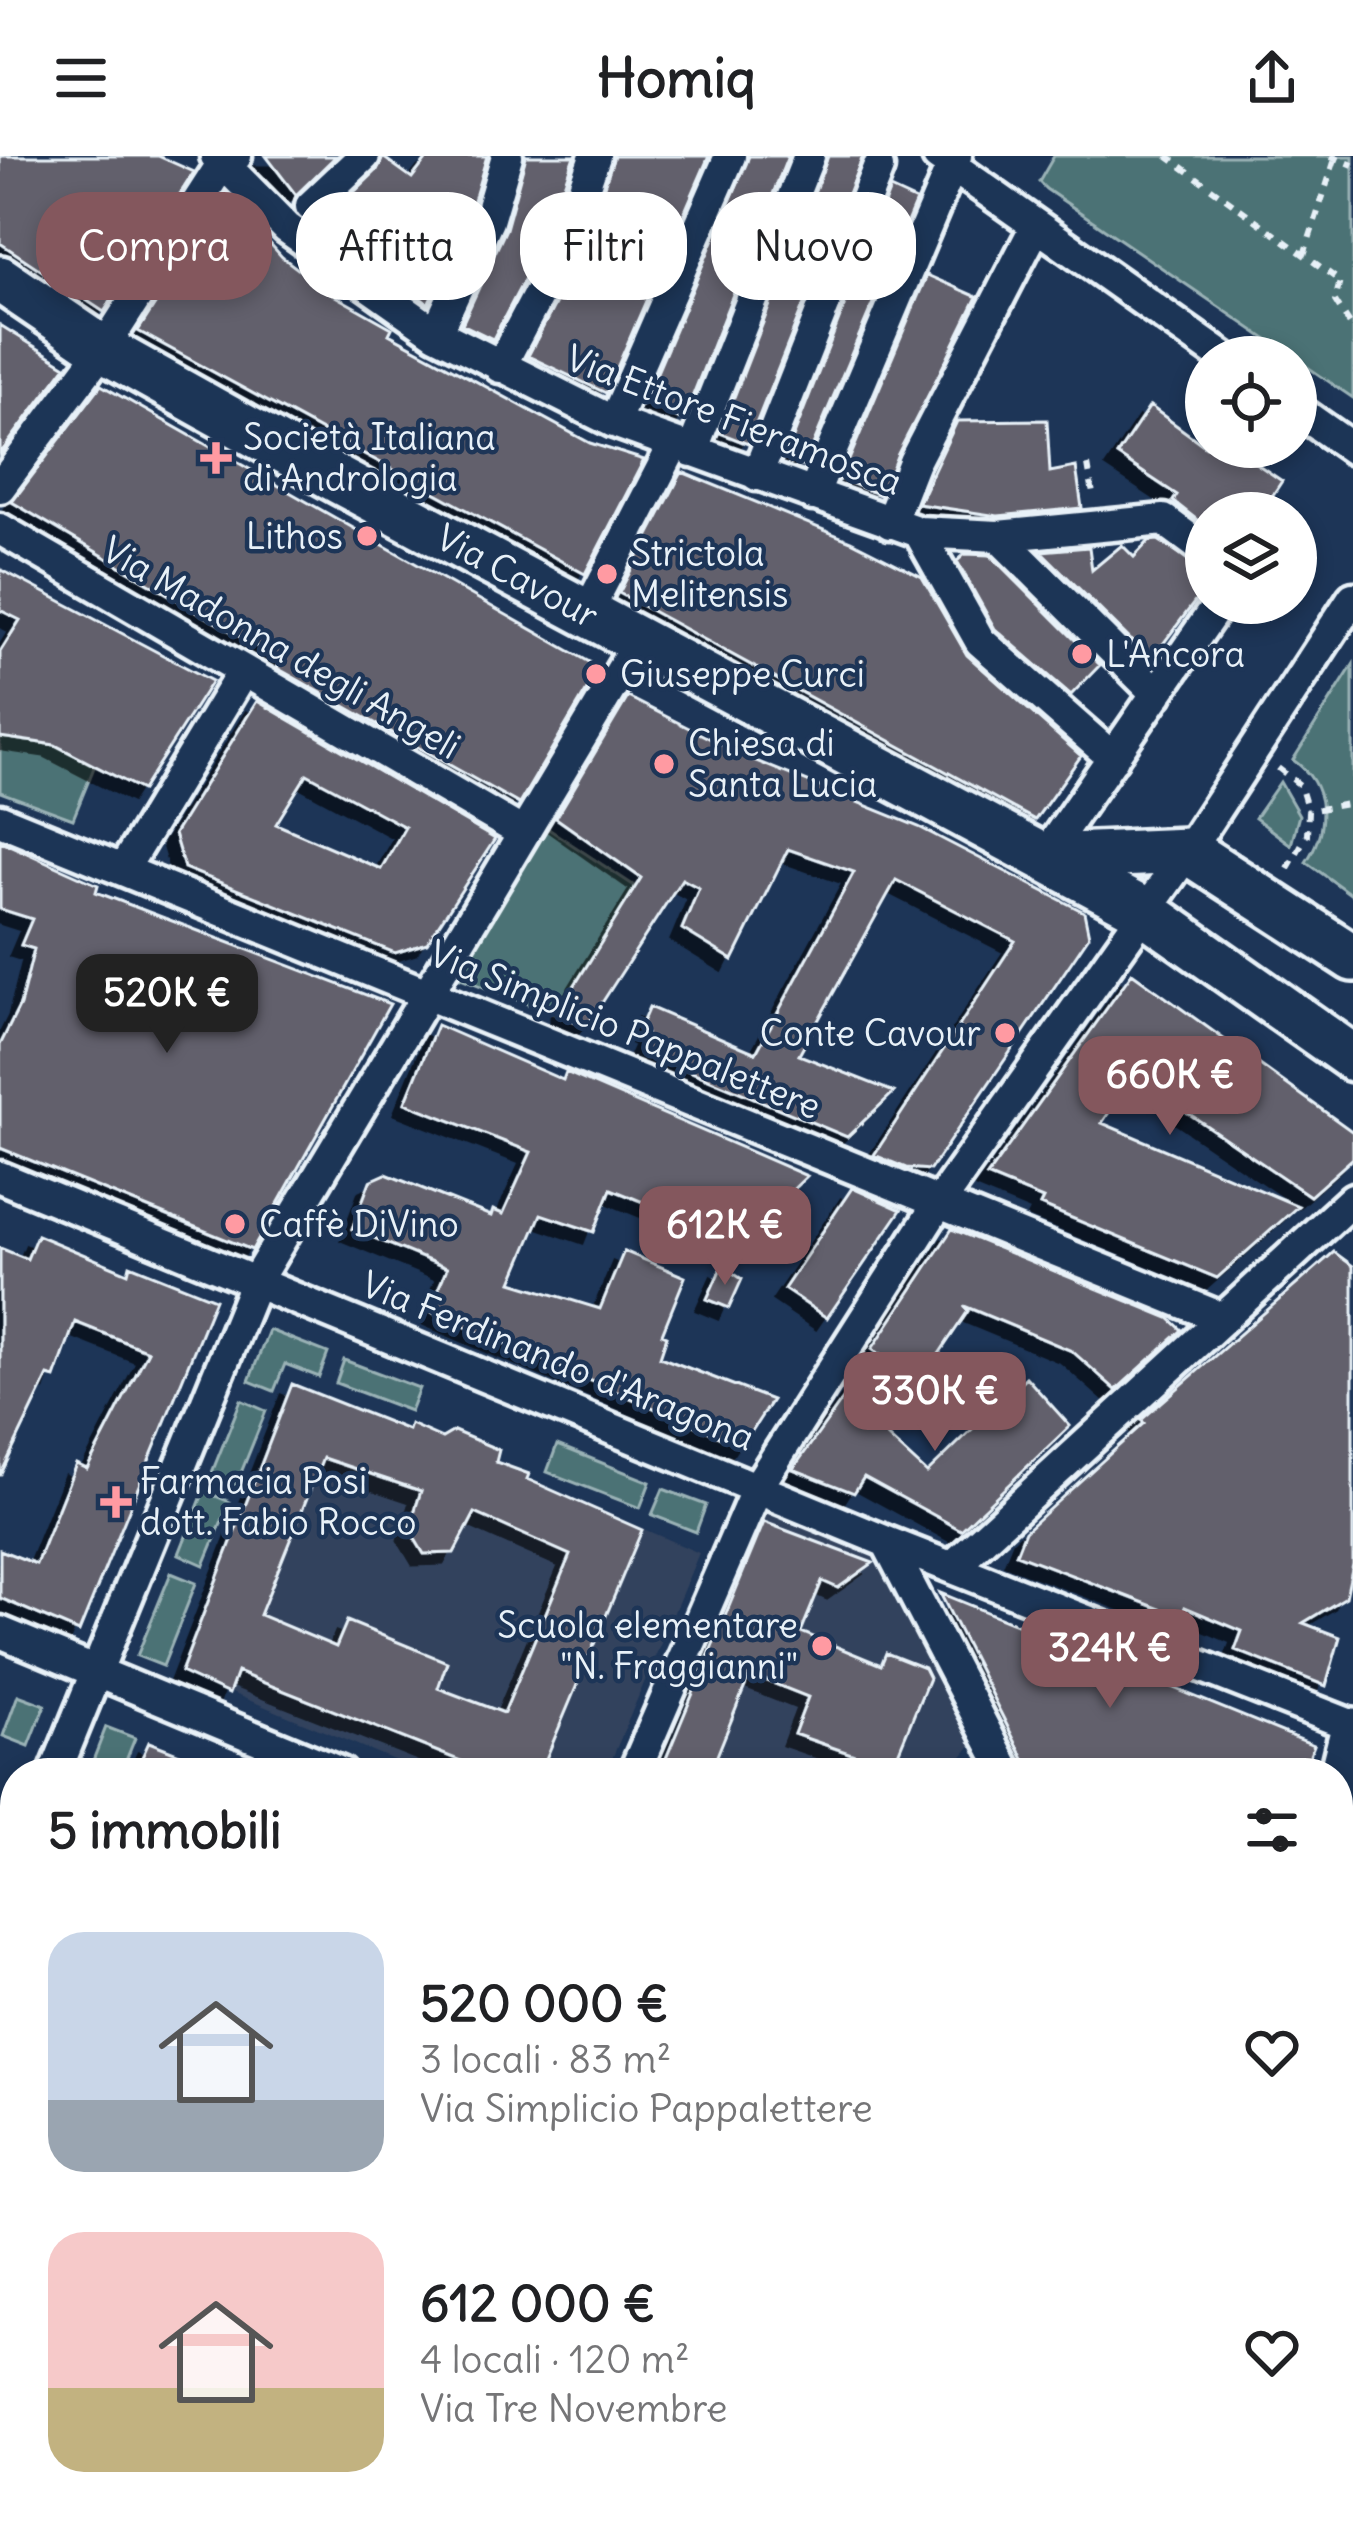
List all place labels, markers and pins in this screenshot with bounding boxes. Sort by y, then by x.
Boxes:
place label: Società Italiana di Andrologia [243,415,496,501]
marker: Società Italiana di Andrologia [200,442,232,474]
place label: Lithos [246,514,343,559]
marker: Lithos [354,523,380,549]
place label: Strictola Melitensis [631,531,788,617]
marker: Strictola Melitensis [594,561,620,587]
place label: L'Ancora [1106,632,1245,677]
marker: L'Ancora [1069,641,1095,667]
place label: Giuseppe Curci [620,652,865,697]
marker: Giuseppe Curci [583,661,609,687]
place label: Chiesa di Santa Lucia [688,721,877,807]
marker: Chiesa di Santa Lucia [651,751,677,777]
pin: 520K € [69,954,265,1056]
place label: Conte Cavour [760,1011,981,1056]
marker: Conte Cavour [992,1020,1018,1046]
pin: 660K € [1072,1036,1268,1138]
pin: 612K € [627,1186,823,1288]
place label: Caffè DiVino [259,1202,459,1247]
marker: Caffè DiVino [222,1211,248,1237]
pin: 330K € [837,1352,1033,1454]
place label: Farmacia Posi dott. Fabio Rocco [140,1459,416,1545]
marker: Farmacia Posi dott. Fabio Rocco [103,1489,129,1515]
place label: Scuola elementare "N. Fraggianni" [497,1603,798,1689]
pin: 324K € [1012,1609,1208,1711]
marker: Scuola elementare "N. Fraggianni" [809,1633,835,1659]

